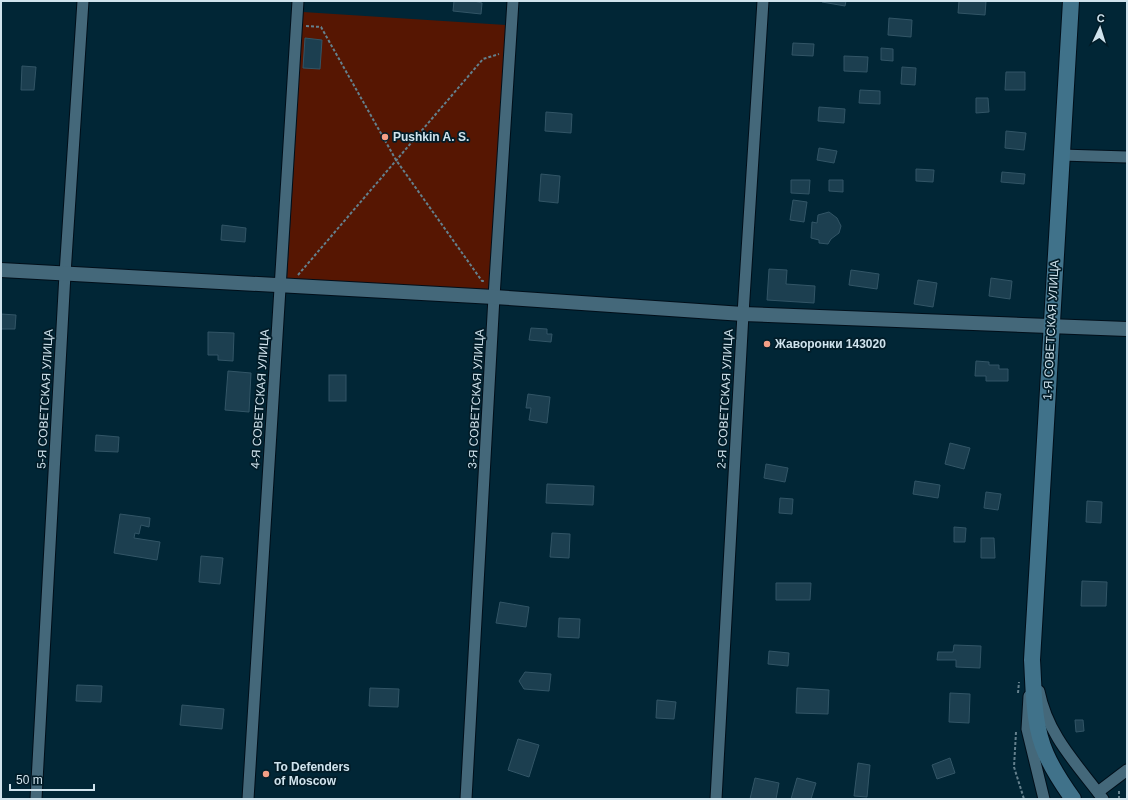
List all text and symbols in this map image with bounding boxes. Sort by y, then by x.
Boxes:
north arrow [1080,8,1120,48]
text: С [1096,12,1105,24]
place label: Pushkin A. S. [393,130,469,144]
marker: Pushkin A. S. [380,132,390,142]
street label: 1-Я СОВЕТСКАЯ УЛИЦА [1040,260,1062,400]
street label: 5-Я СОВЕТСКАЯ УЛИЦА [34,329,56,469]
street label: 4-Я СОВЕТСКАЯ УЛИЦА [248,329,272,469]
street label: 3-Я СОВЕТСКАЯ УЛИЦА [465,329,487,469]
street label: 2-Я СОВЕТСКАЯ УЛИЦА [714,329,736,469]
place label: Жаворонки 143020 [774,337,886,351]
marker: Жаворонки 143020 [762,339,772,349]
place label: To Defenders of Moscow [274,760,350,788]
scale bar [10,766,94,792]
marker: To Defenders of Moscow [261,769,271,779]
text: 50 m [16,773,43,787]

